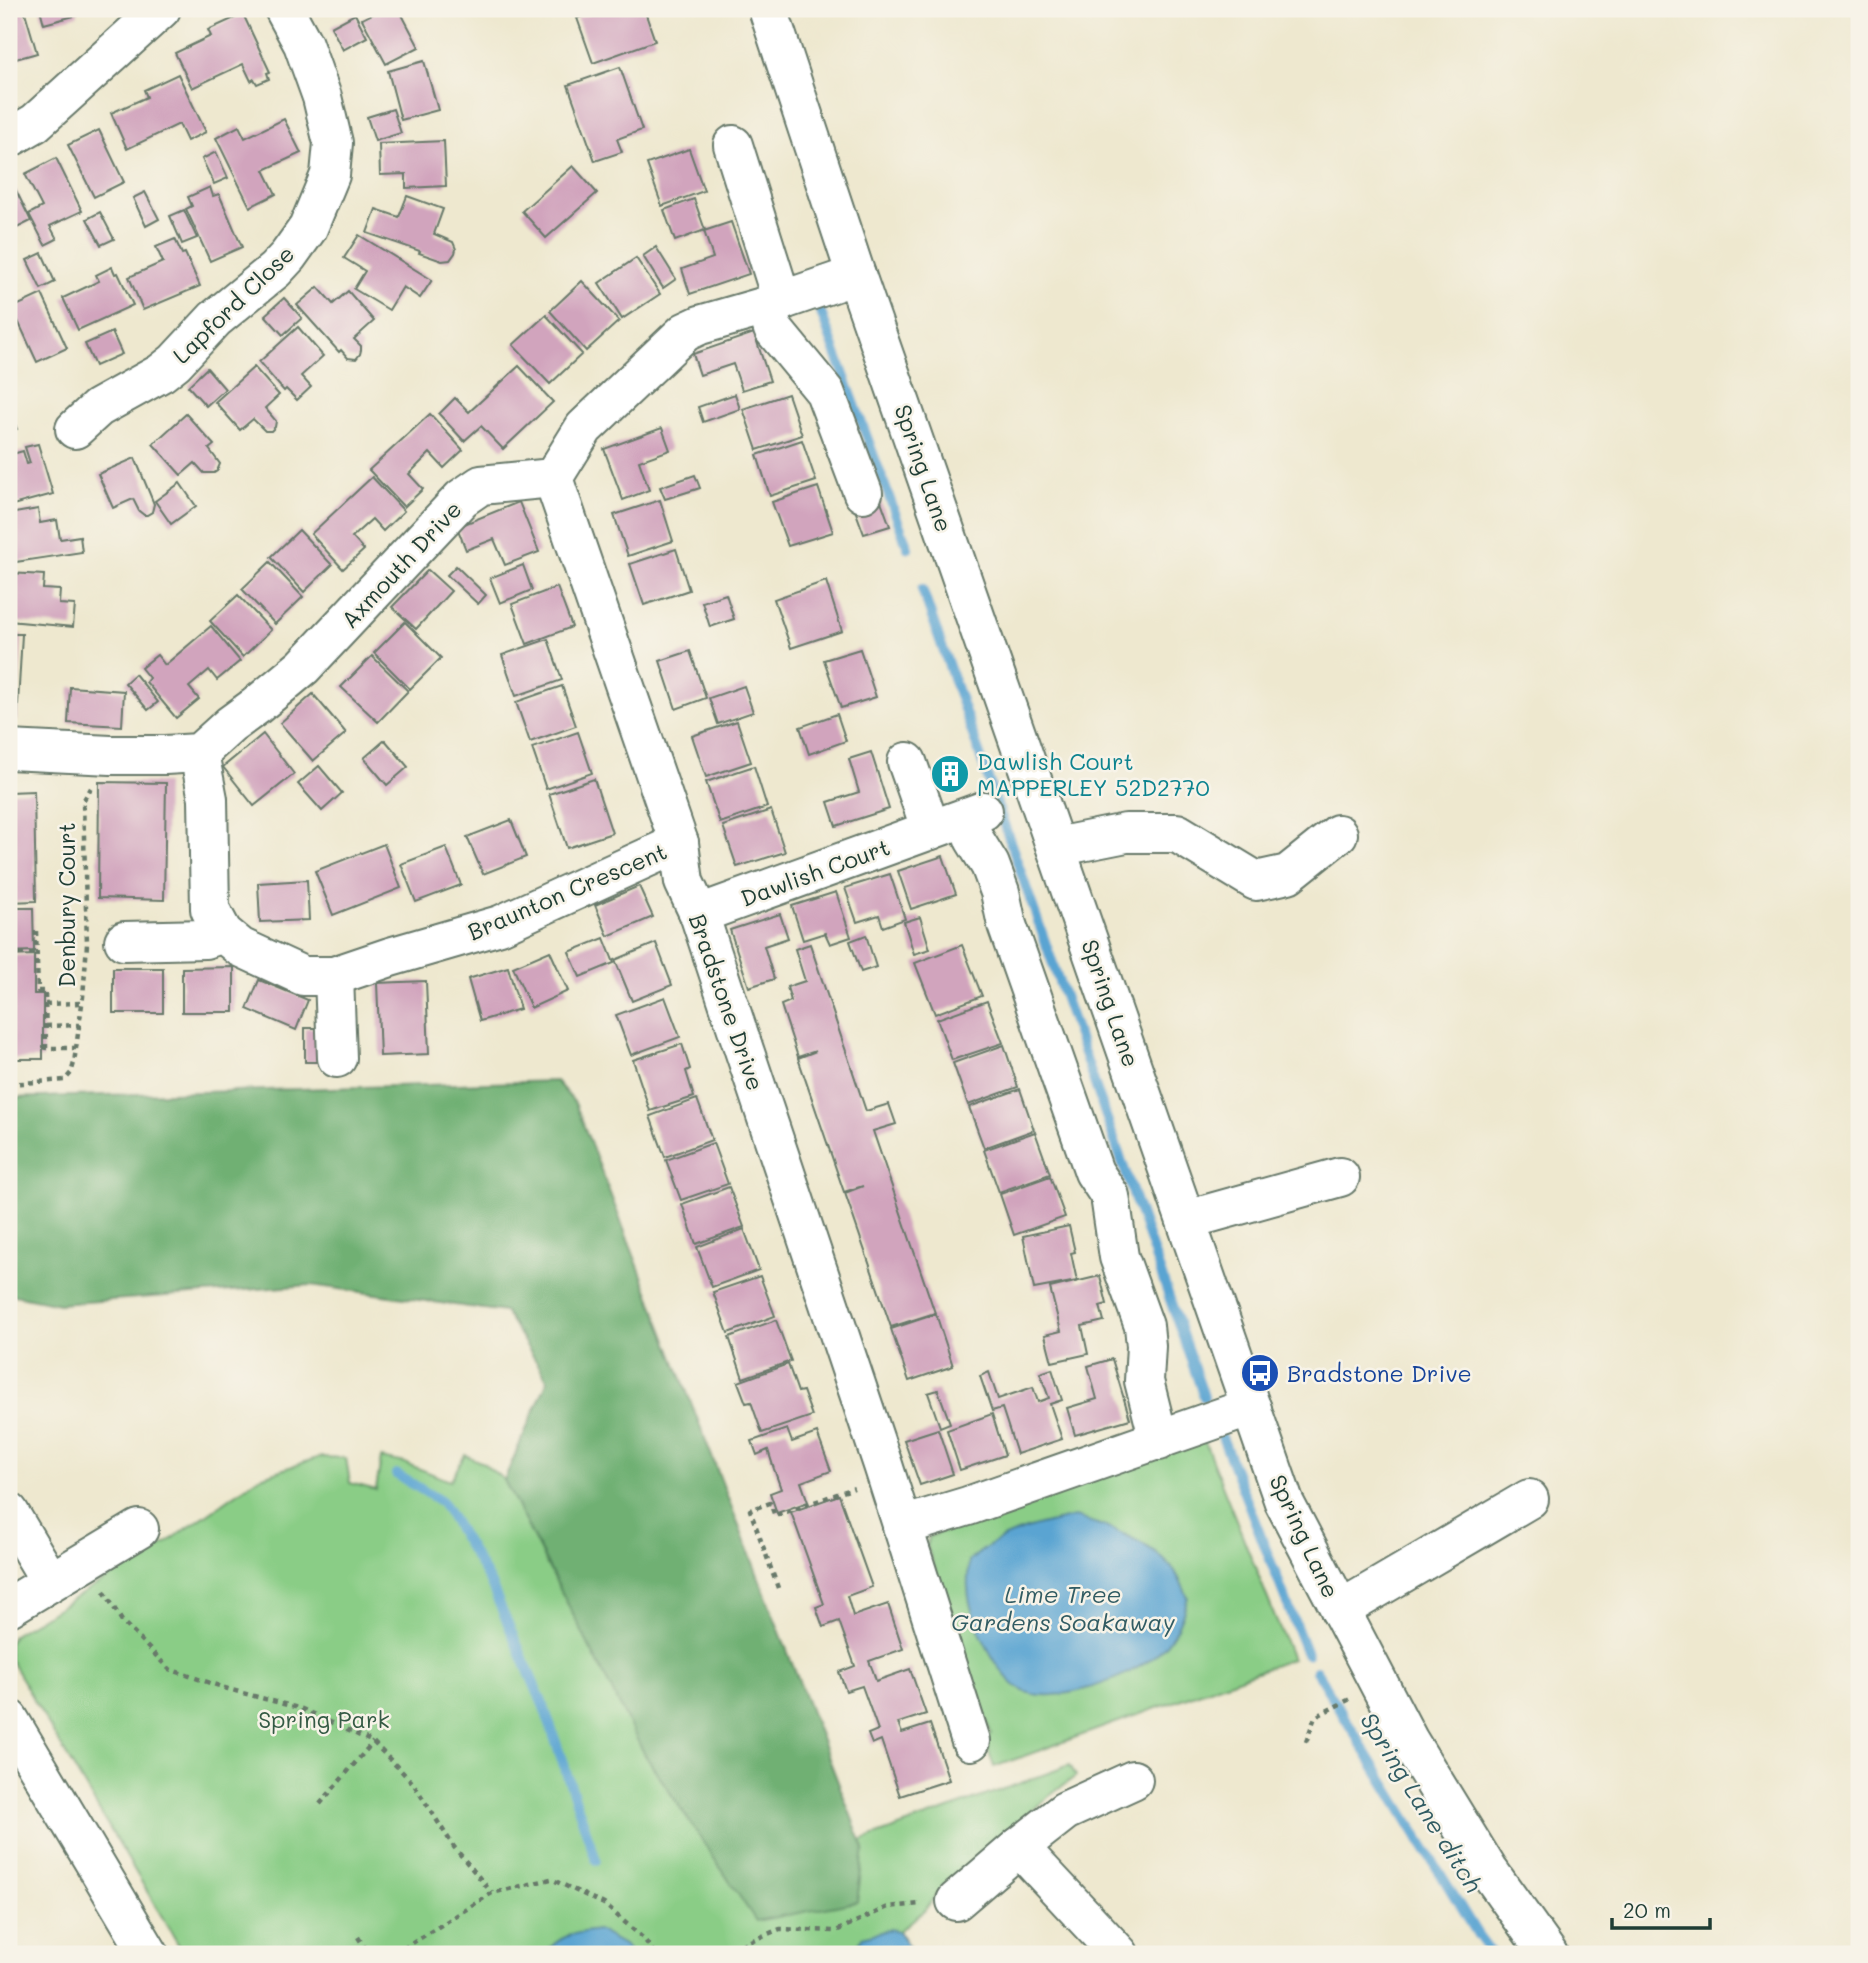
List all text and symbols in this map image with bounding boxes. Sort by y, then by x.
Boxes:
street label: Lapford Close [166,238,300,370]
street label: Spring Lane [888,400,960,536]
street label: Axmouth Drive [334,494,468,634]
place label: Dawlish Court MAPPERLEY 52D2770 [977,746,1210,802]
building icon: Dawlish Court MAPPERLEY 52D2770 [929,753,971,795]
street label: Denbury Court [51,822,81,988]
street label: Dawlish Court [736,831,894,913]
street label: Braunton Crescent [463,836,671,946]
street label: Bradstone Drive [683,910,771,1094]
street label: Spring Lane [1075,935,1147,1071]
bus stop icon: Bradstone Drive [1239,1352,1281,1394]
place label: Bradstone Drive [1287,1358,1472,1388]
street label: Spring Lane [1263,1470,1347,1602]
water label: Lime Tree Gardens Soakaway [951,1578,1175,1637]
park label: Spring Park [258,1704,390,1734]
water label: Spring Lane ditch [1354,1706,1490,1898]
scale bar [1612,1886,1710,1930]
text: 20 m [1623,1896,1671,1923]

